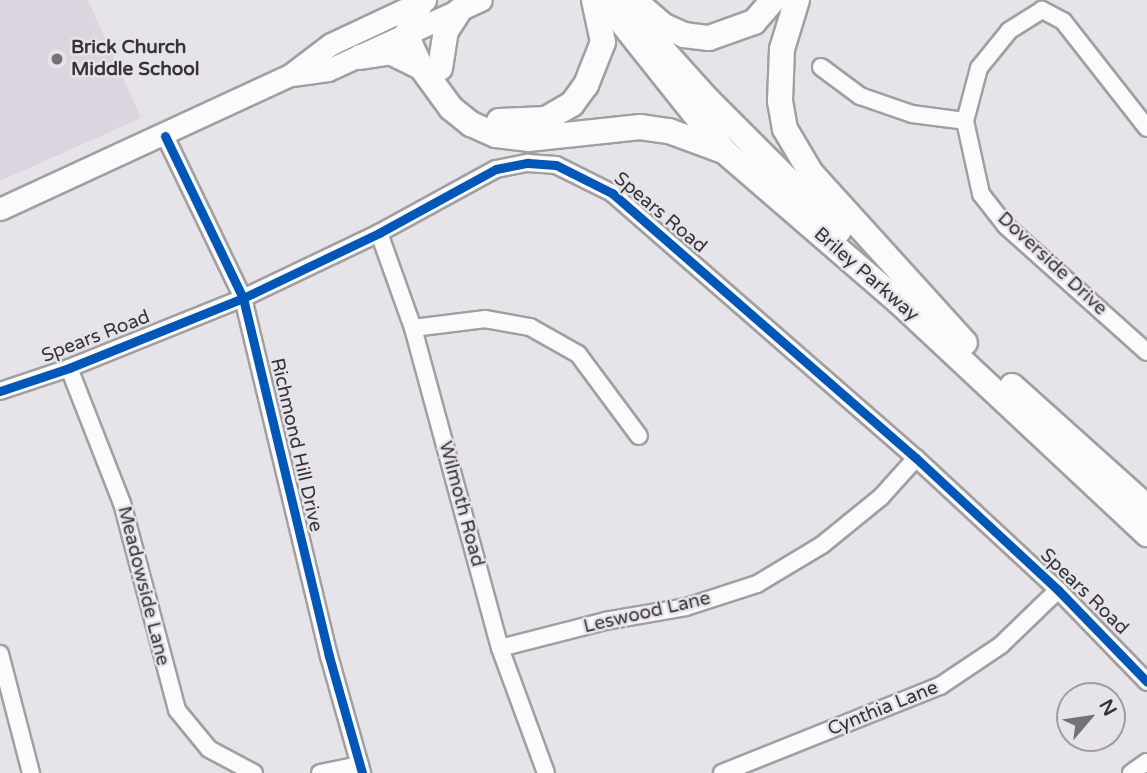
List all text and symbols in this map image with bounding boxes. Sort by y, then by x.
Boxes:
place label: Brick Church Middle School [71,37,200,81]
marker: Brick Church Middle School [49,51,65,67]
street label: Spears Road [609,168,711,258]
street label: Doverside Drive [992,207,1112,321]
street label: Briley Parkway [809,223,923,327]
street label: Spears Road [39,306,153,368]
street label: Richmond Hill Drive [265,356,327,534]
street label: Wilmoth Road [433,439,489,569]
street label: Meadowside Lane [112,504,174,668]
street label: Spears Road [1035,544,1133,640]
street label: Leswood Lane [581,587,713,639]
street label: Cynthia Lane [825,677,941,741]
north arrow [1056,682,1126,752]
text: N [1094,696,1121,720]

